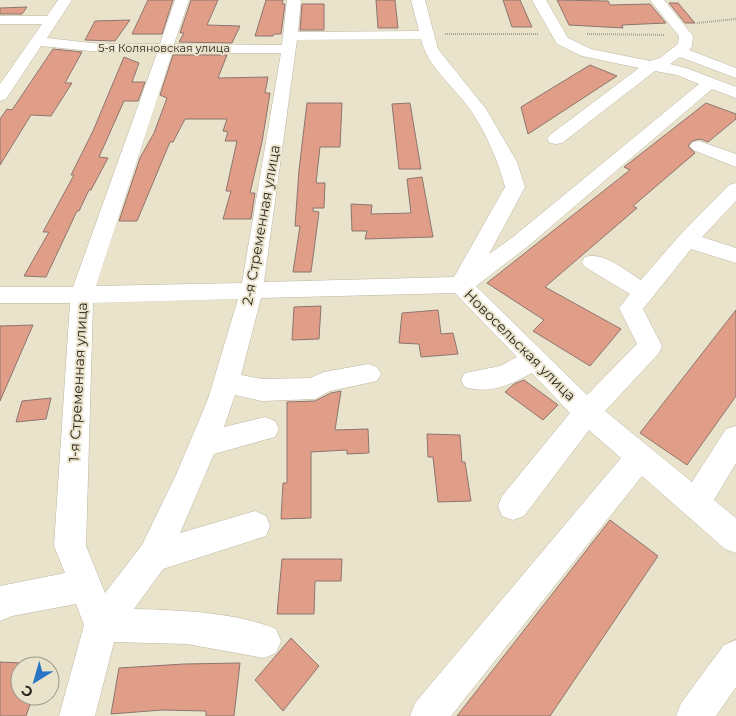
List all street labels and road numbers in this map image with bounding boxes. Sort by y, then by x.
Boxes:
street label: 5-я Коляновская улица [98,41,230,55]
street label: 2-я Стременная улица [238,143,284,307]
street label: Новосельская улица [460,285,580,405]
street label: 1-я Стременная улица [65,302,91,462]

